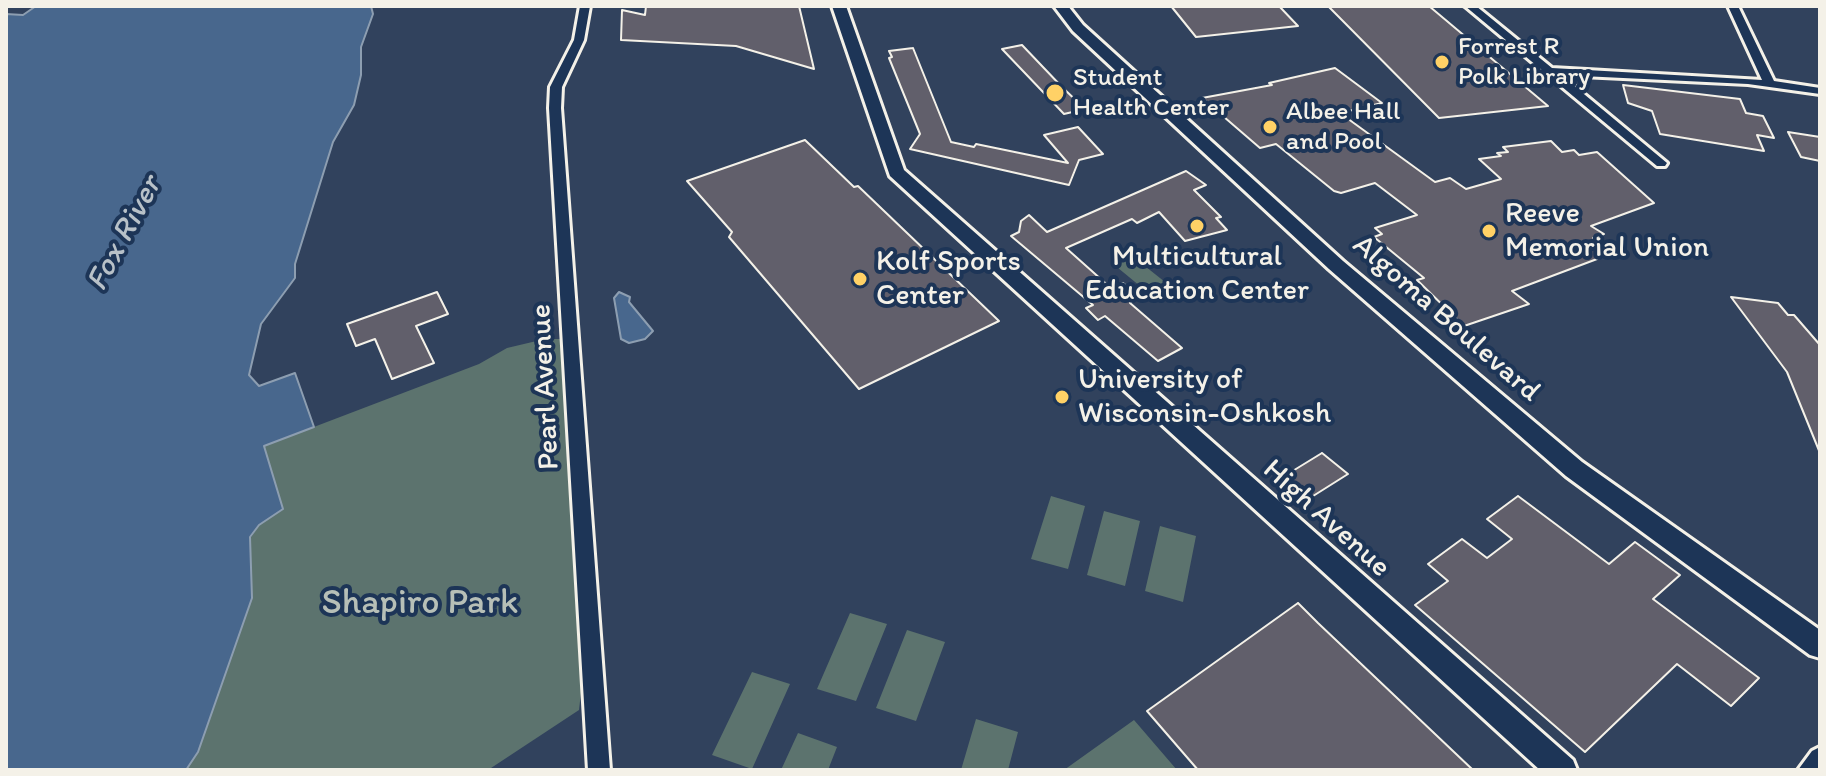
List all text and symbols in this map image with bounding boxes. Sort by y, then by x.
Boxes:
place label: Forrest R Polk Library [1458,31,1590,92]
marker: Forrest R Polk Library [1433,53,1451,71]
place label: Student Health Center [1073,62,1229,124]
marker: Student Health Center [1044,82,1066,104]
place label: Albee Hall and Pool [1286,96,1400,158]
marker: Albee Hall and Pool [1261,118,1279,136]
water label: Fox River [79,170,171,298]
place label: Reeve Memorial Union [1505,196,1709,266]
marker: Multicultural Education Center [1188,217,1206,235]
marker: Reeve Memorial Union [1480,222,1498,240]
street label: Algoma Boulevard [1345,228,1547,410]
place label: Multicultural Education Center [1085,239,1309,310]
place label: Kolf Sports Center [876,244,1021,314]
marker: Kolf Sports Center [851,270,869,288]
street label: Pearl Avenue [524,303,568,471]
place label: University of Wisconsin-Oshkosh [1078,362,1331,432]
marker: University of Wisconsin-Oshkosh [1053,388,1071,406]
street label: High Avenue [1255,452,1397,586]
park label: Shapiro Park [322,582,518,626]

